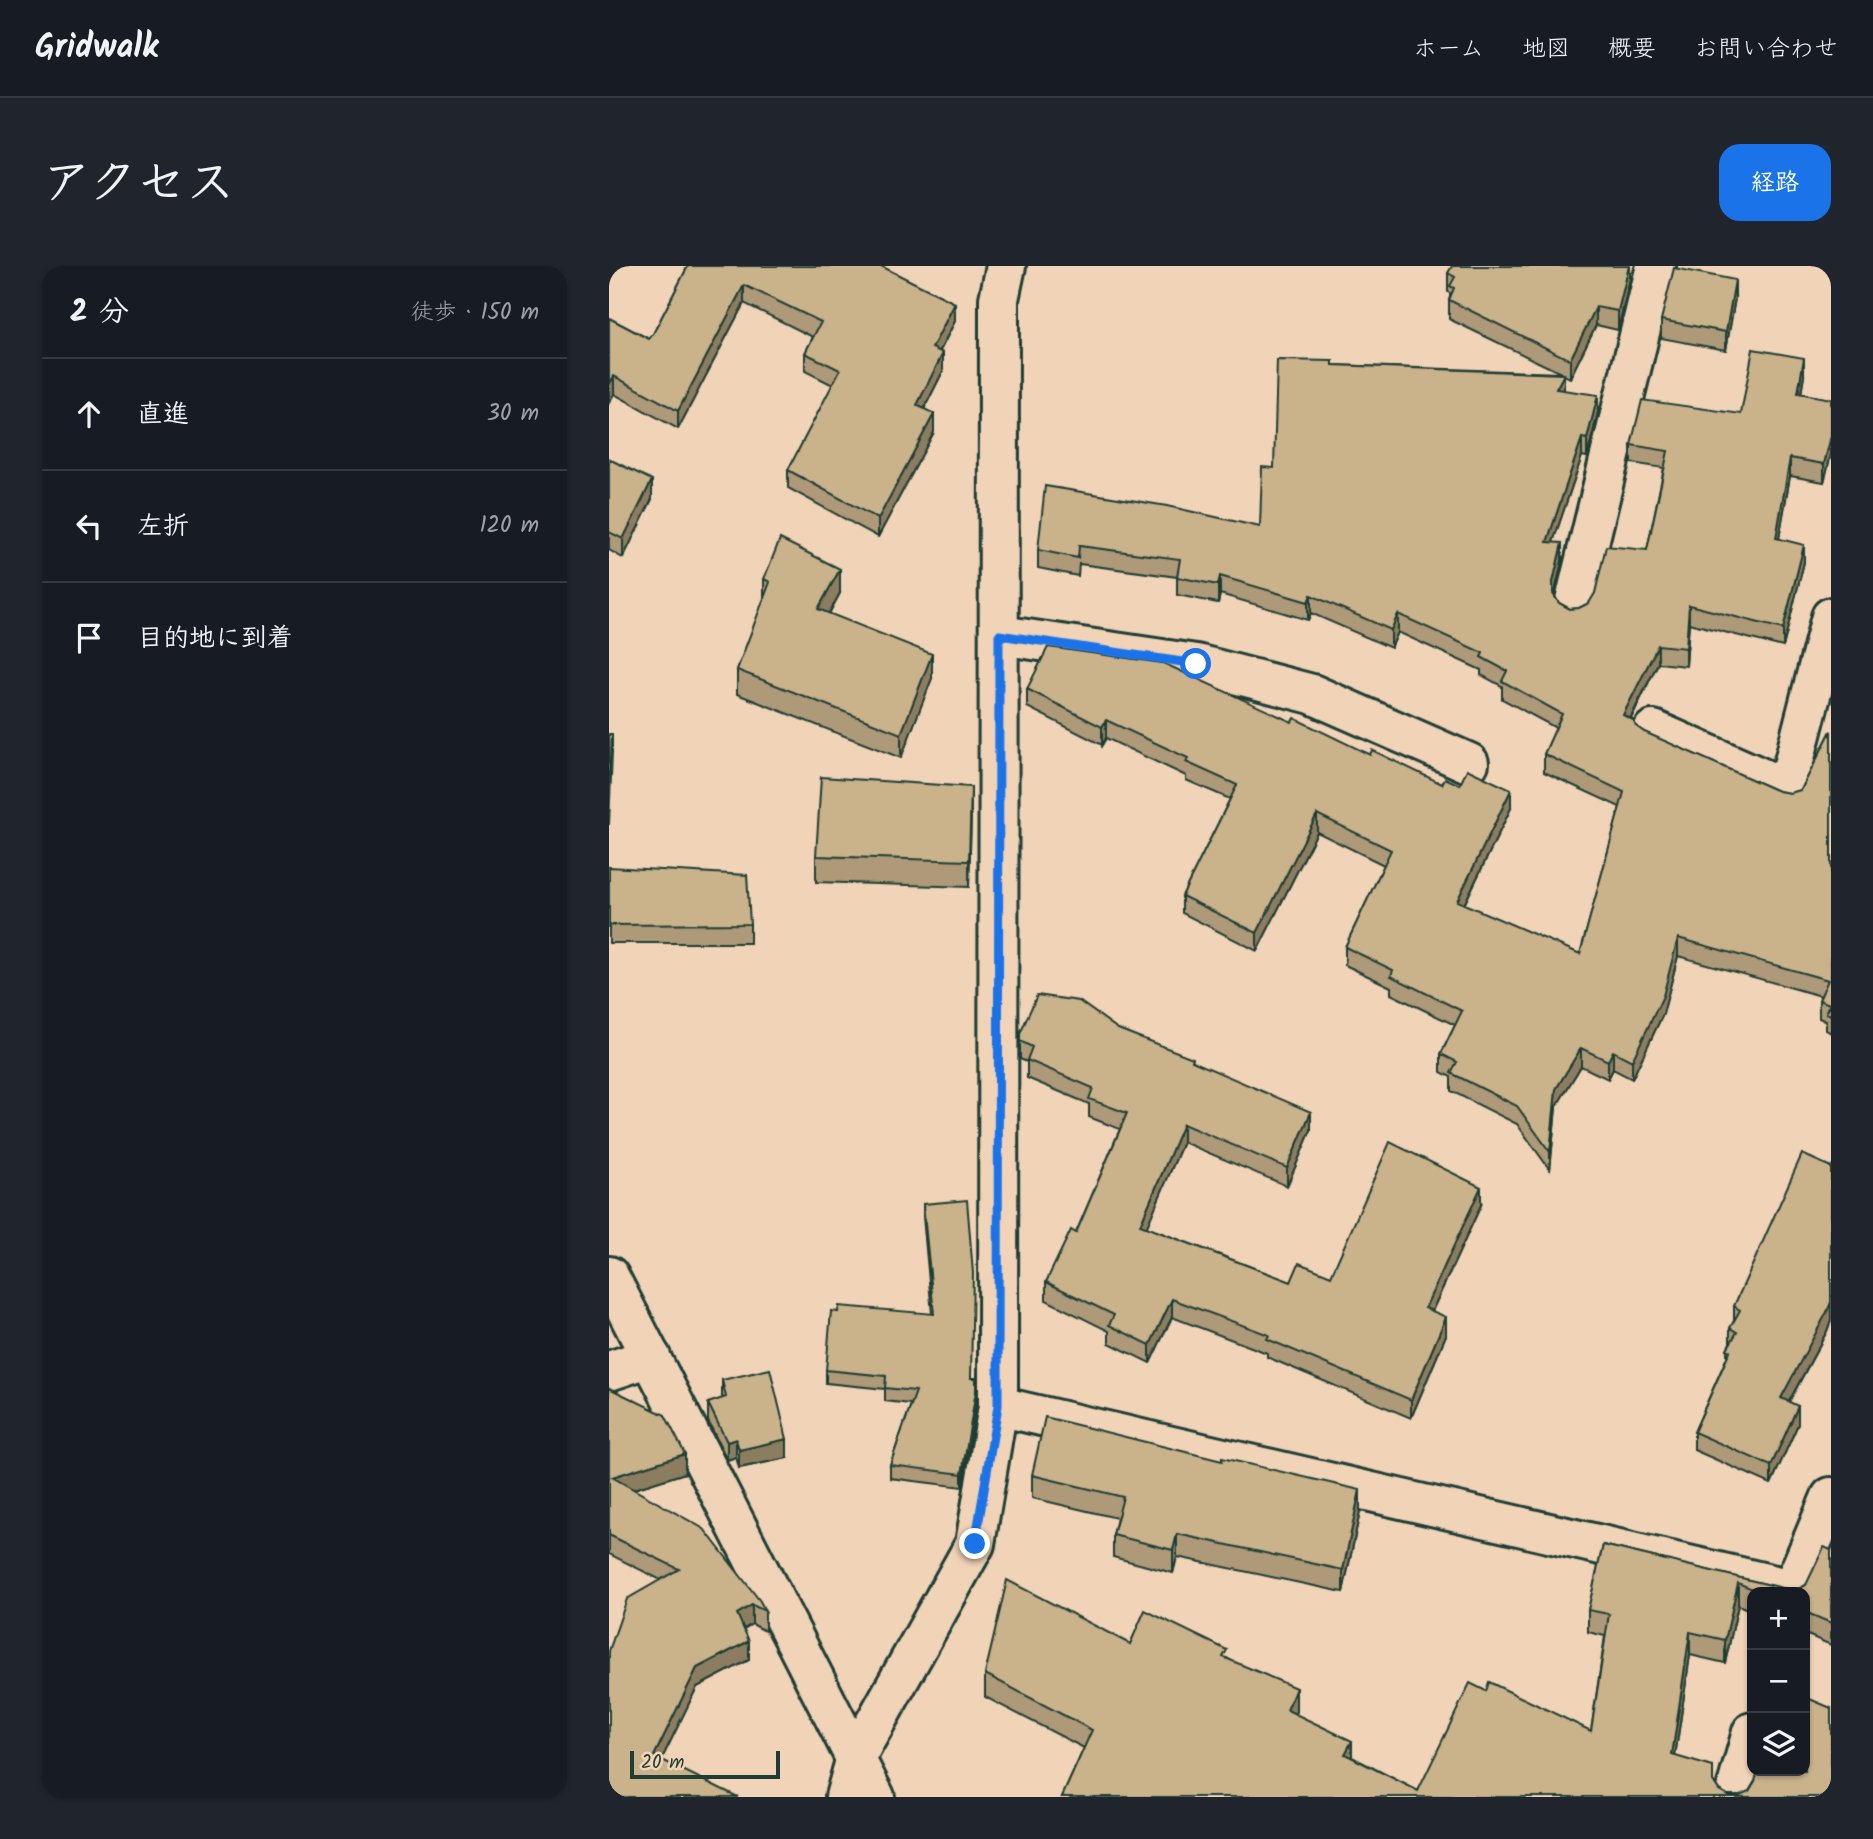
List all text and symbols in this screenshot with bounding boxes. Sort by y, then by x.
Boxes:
text: Gridwalk [35,22,158,75]
text: ホーム [1413,30,1484,69]
text: 地図 [1522,30,1570,69]
text: 概要 [1608,30,1656,69]
text: お問い合わせ [1694,30,1838,69]
button: 経路 [1719,144,1831,221]
text: アクセス [42,146,235,224]
text: 2 分 [70,289,129,337]
text: 徒歩 · 150 m [410,295,539,331]
text: 直進 [137,394,189,436]
icon: ahead [70,395,108,433]
text: 30 m [487,396,539,432]
text: 左折 [137,506,189,548]
icon: left [70,507,108,545]
text: 120 m [479,508,539,544]
text: 目的地に到着 [137,618,293,660]
icon: arrive [70,619,108,657]
route start [1180,648,1211,679]
route end [959,1528,990,1559]
map controls [1747,1587,1810,1776]
button: + [1747,1587,1810,1650]
button: − [1747,1650,1810,1713]
button: layers [1747,1713,1810,1776]
scale bar [630,1748,781,1780]
text: 20 m [641,1748,684,1778]

